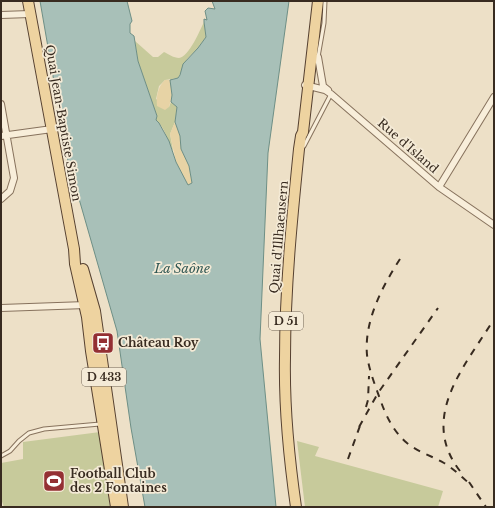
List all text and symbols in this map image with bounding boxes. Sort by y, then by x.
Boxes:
street label: Quai Jean-Baptiste Simon [42,43,85,203]
street label: Rue d'Island [375,115,442,176]
street label: Quai d'Illhaeusern [266,180,291,294]
water label: La Saône [153,260,210,277]
road number: D 51 [269,312,303,330]
bus stop icon: Château Roy [90,330,116,356]
place label: Château Roy [118,335,199,350]
road number: D 433 [82,368,126,386]
place label: Football Club des 2 Fontaines [70,466,167,495]
sports icon: Football Club des 2 Fontaines [41,468,67,494]

